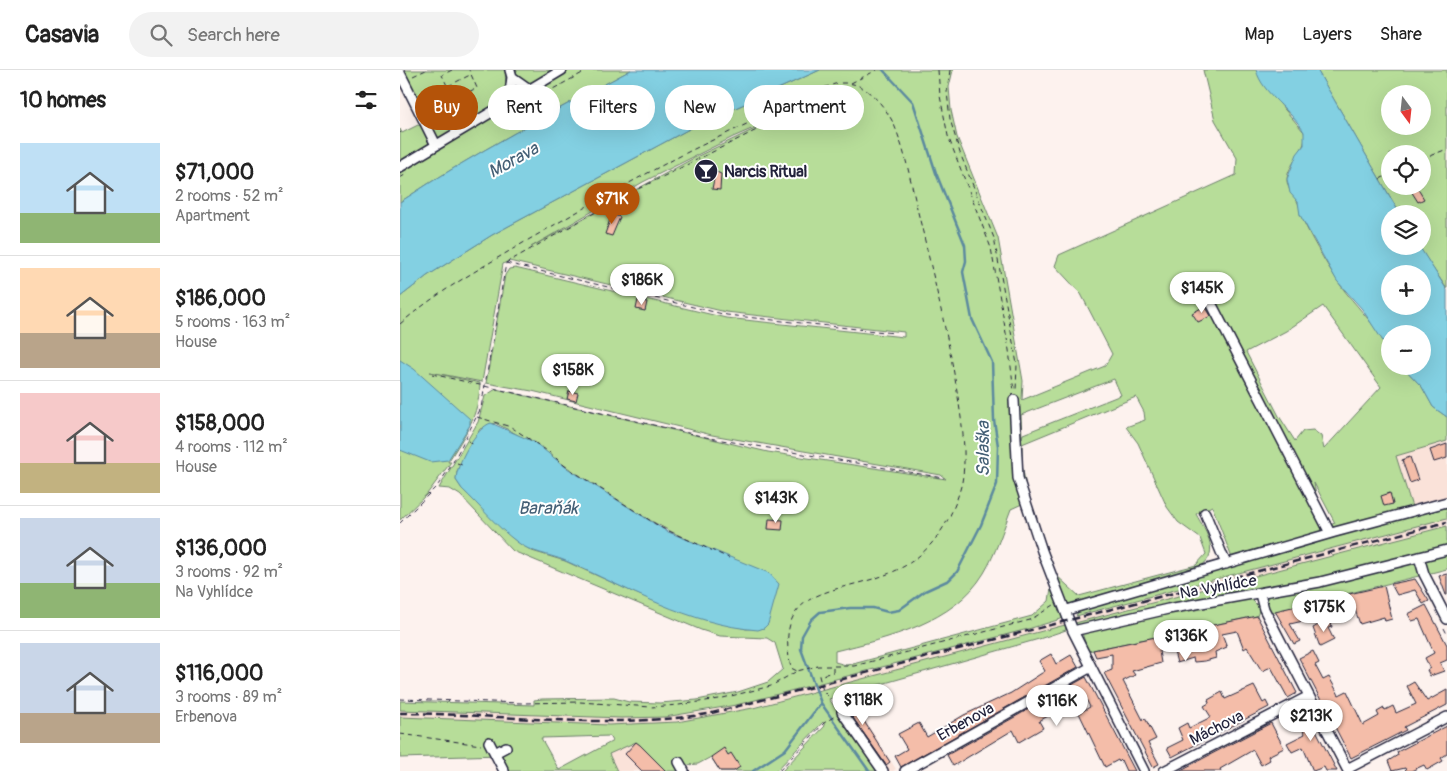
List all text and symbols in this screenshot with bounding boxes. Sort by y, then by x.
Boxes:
search box [129,12,479,57]
text: Casavia [25,20,99,49]
icon: search [147,21,175,49]
text: Search here [187,23,280,47]
text: Map [1245,23,1274,46]
text: Layers [1302,23,1352,46]
text: Share [1380,23,1422,46]
chip: Buy [415,85,478,130]
chip: Rent [488,85,560,130]
chip: Filters [570,85,655,130]
chip: New [665,85,734,130]
chip: Apartment [744,85,864,130]
north arrow [1381,85,1431,135]
map controls [1381,85,1431,375]
icon: filters [352,86,380,114]
text: 10 homes [20,87,106,114]
water label: Morava [484,137,544,184]
button: locate [1381,145,1431,195]
bar icon: Narcis Ritual [693,158,719,184]
text: $71,000 [175,159,254,186]
place label: Narcis Ritual [724,162,808,182]
icon: home [60,163,120,223]
pin: $71K [582,182,642,225]
text: 2 rooms · 52 m² [175,186,284,206]
text: $71K [595,189,629,209]
button: layers [1381,205,1431,255]
text: Apartment [175,206,250,226]
pin: $186K [607,264,677,306]
button: + [1381,265,1431,315]
text: $186K [621,270,663,290]
pin: $145K [1167,272,1237,314]
text: $145K [1181,278,1223,298]
text: $186,000 [175,285,266,312]
icon: home [60,288,120,348]
text: 5 rooms · 163 m² [175,312,290,332]
button: − [1381,325,1431,375]
text: House [175,332,217,352]
pin: $158K [538,354,608,396]
text: $158K [552,360,594,380]
text: $158,000 [175,410,265,437]
icon: home [60,413,120,473]
water label: Salaška [972,420,995,477]
text: 4 rooms · 112 m² [175,437,288,457]
text: House [175,457,217,477]
pin: $143K [741,482,811,524]
text: $143K [755,488,797,508]
water label: Baraňák [518,497,579,520]
text: $136,000 [175,535,267,562]
icon: home [60,538,120,598]
text: 3 rooms · 92 m² [175,562,283,582]
street label: Na Vyhlídce [1178,570,1258,604]
text: Na Vyhlídce [175,582,253,602]
pin: $175K [1289,590,1359,633]
text: $175K [1303,597,1345,617]
pin: $136K [1151,620,1221,662]
text: $136K [1165,626,1207,646]
text: $116,000 [175,660,263,687]
icon: home [60,663,120,723]
pin: $118K [828,684,898,726]
pin: $116K [1022,684,1092,727]
text: 3 rooms · 89 m² [175,687,282,707]
text: $118K [844,690,882,710]
text: $116K [1037,691,1077,711]
street label: Erbenova [933,698,997,746]
pin: $213K [1276,700,1346,742]
street label: Máchova [1186,706,1247,750]
text: $213K [1290,706,1332,726]
text: Erbenova [175,707,237,727]

